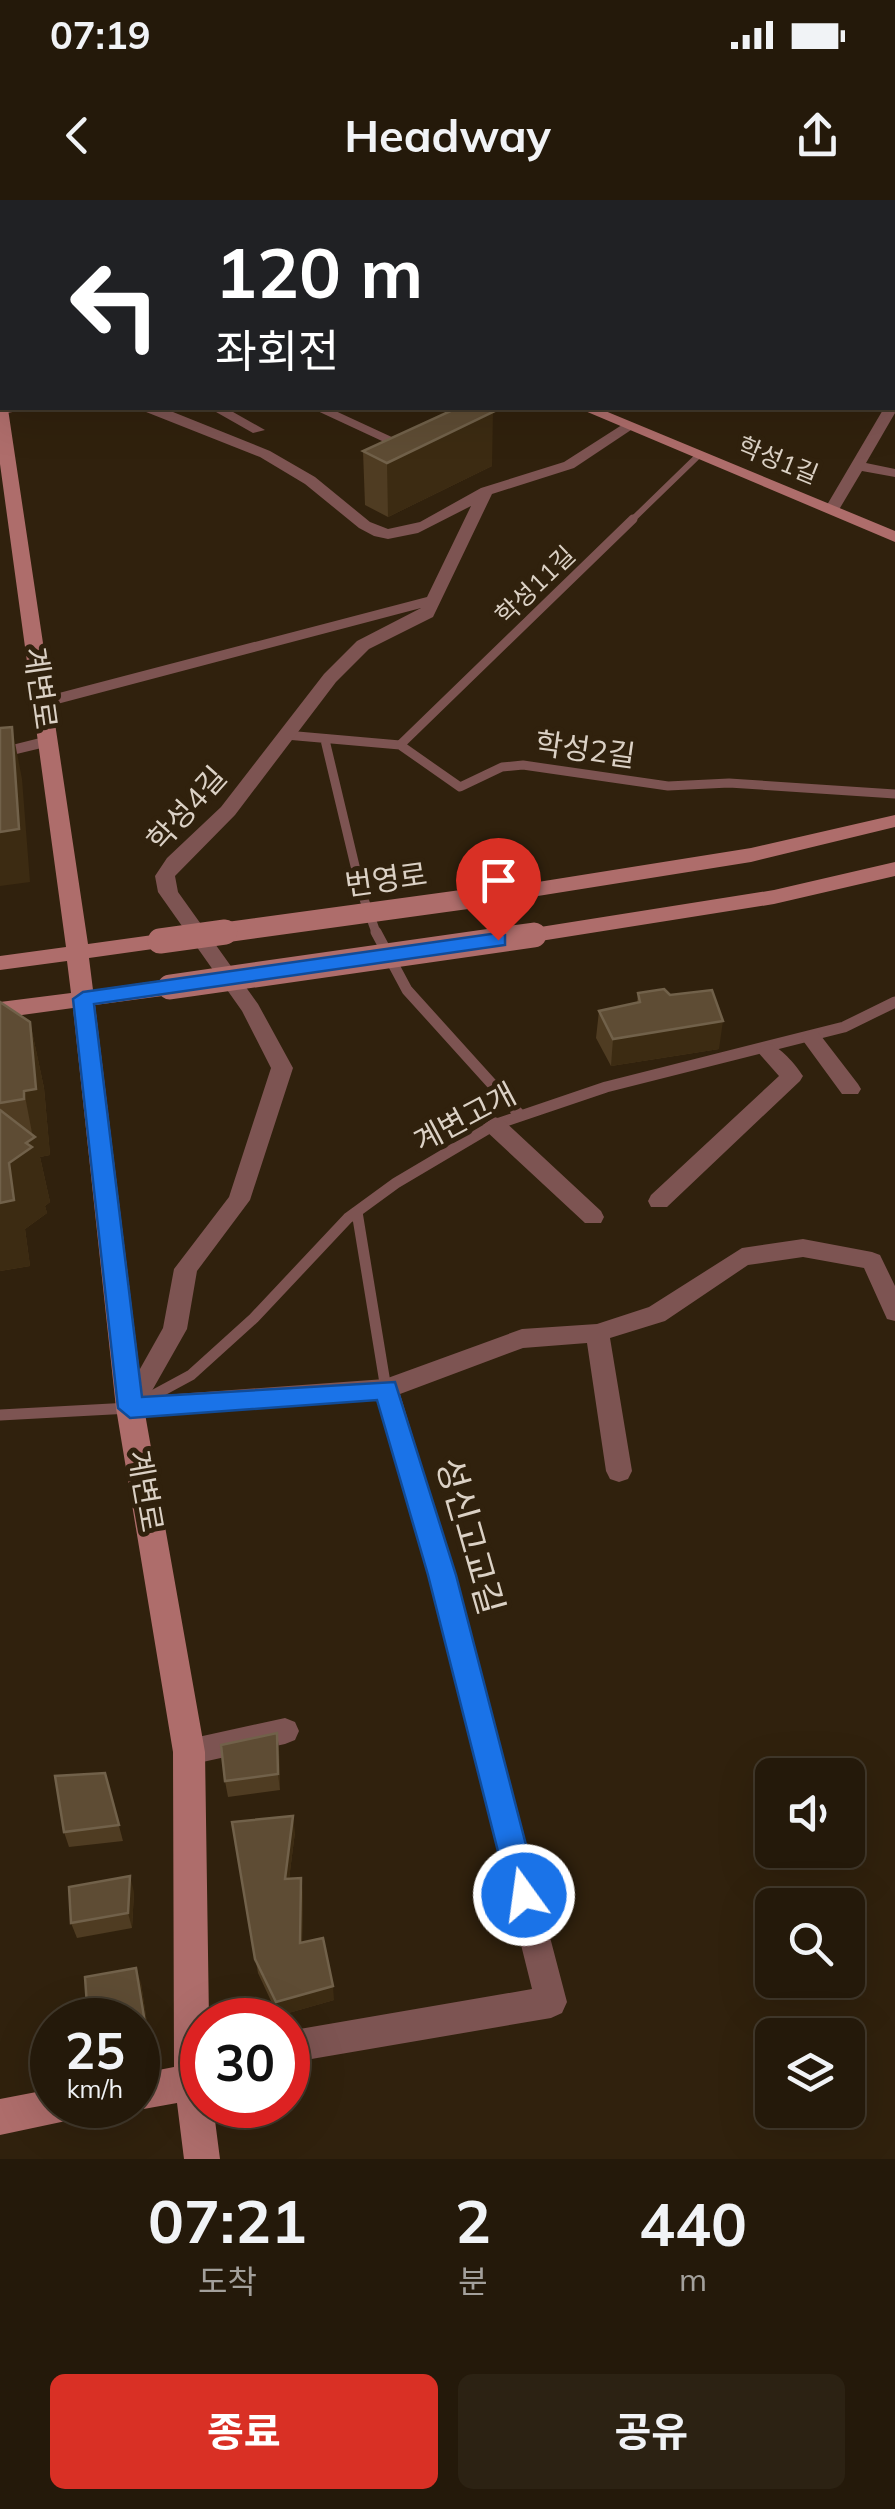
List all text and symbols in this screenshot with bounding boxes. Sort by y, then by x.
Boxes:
text: 07:19 [50,11,151,59]
text: Headway [344,107,551,163]
icon: back [50,108,105,163]
icon: share [790,108,845,163]
text: 120 m [215,228,423,316]
icon: left [50,240,180,370]
text: 좌회전 [215,322,339,378]
street label: 학성1길 [733,429,823,490]
street label: 학성11길 [488,539,581,630]
street label: 계변로 [16,644,66,732]
street label: 학성2길 [533,723,638,775]
street label: 학성4길 [138,758,234,859]
pin [456,838,541,941]
icon: arrive [471,853,526,908]
street label: 번영로 [342,854,430,904]
street label: 계변고개 [407,1074,522,1160]
street label: 계변로 [120,1447,172,1535]
street label: 성신고교길 [428,1452,514,1619]
map controls [755,1758,865,2128]
button: sound [755,1758,865,1868]
position arrow [472,1843,576,1947]
button: search [755,1888,865,1998]
speed limit sign: 30 [180,1998,310,2128]
button: layers [755,2018,865,2128]
text: 25 [65,2019,125,2082]
text: km/h [67,2073,123,2104]
text: 07:21 [148,2183,307,2258]
text: 2 [455,2183,491,2258]
text: 440 [639,2186,747,2261]
text: m [679,2259,707,2299]
text: 도착 [198,2261,257,2301]
text: 분 [458,2261,488,2301]
button: 종료 [50,2374,438,2489]
button: 공유 [458,2374,845,2489]

